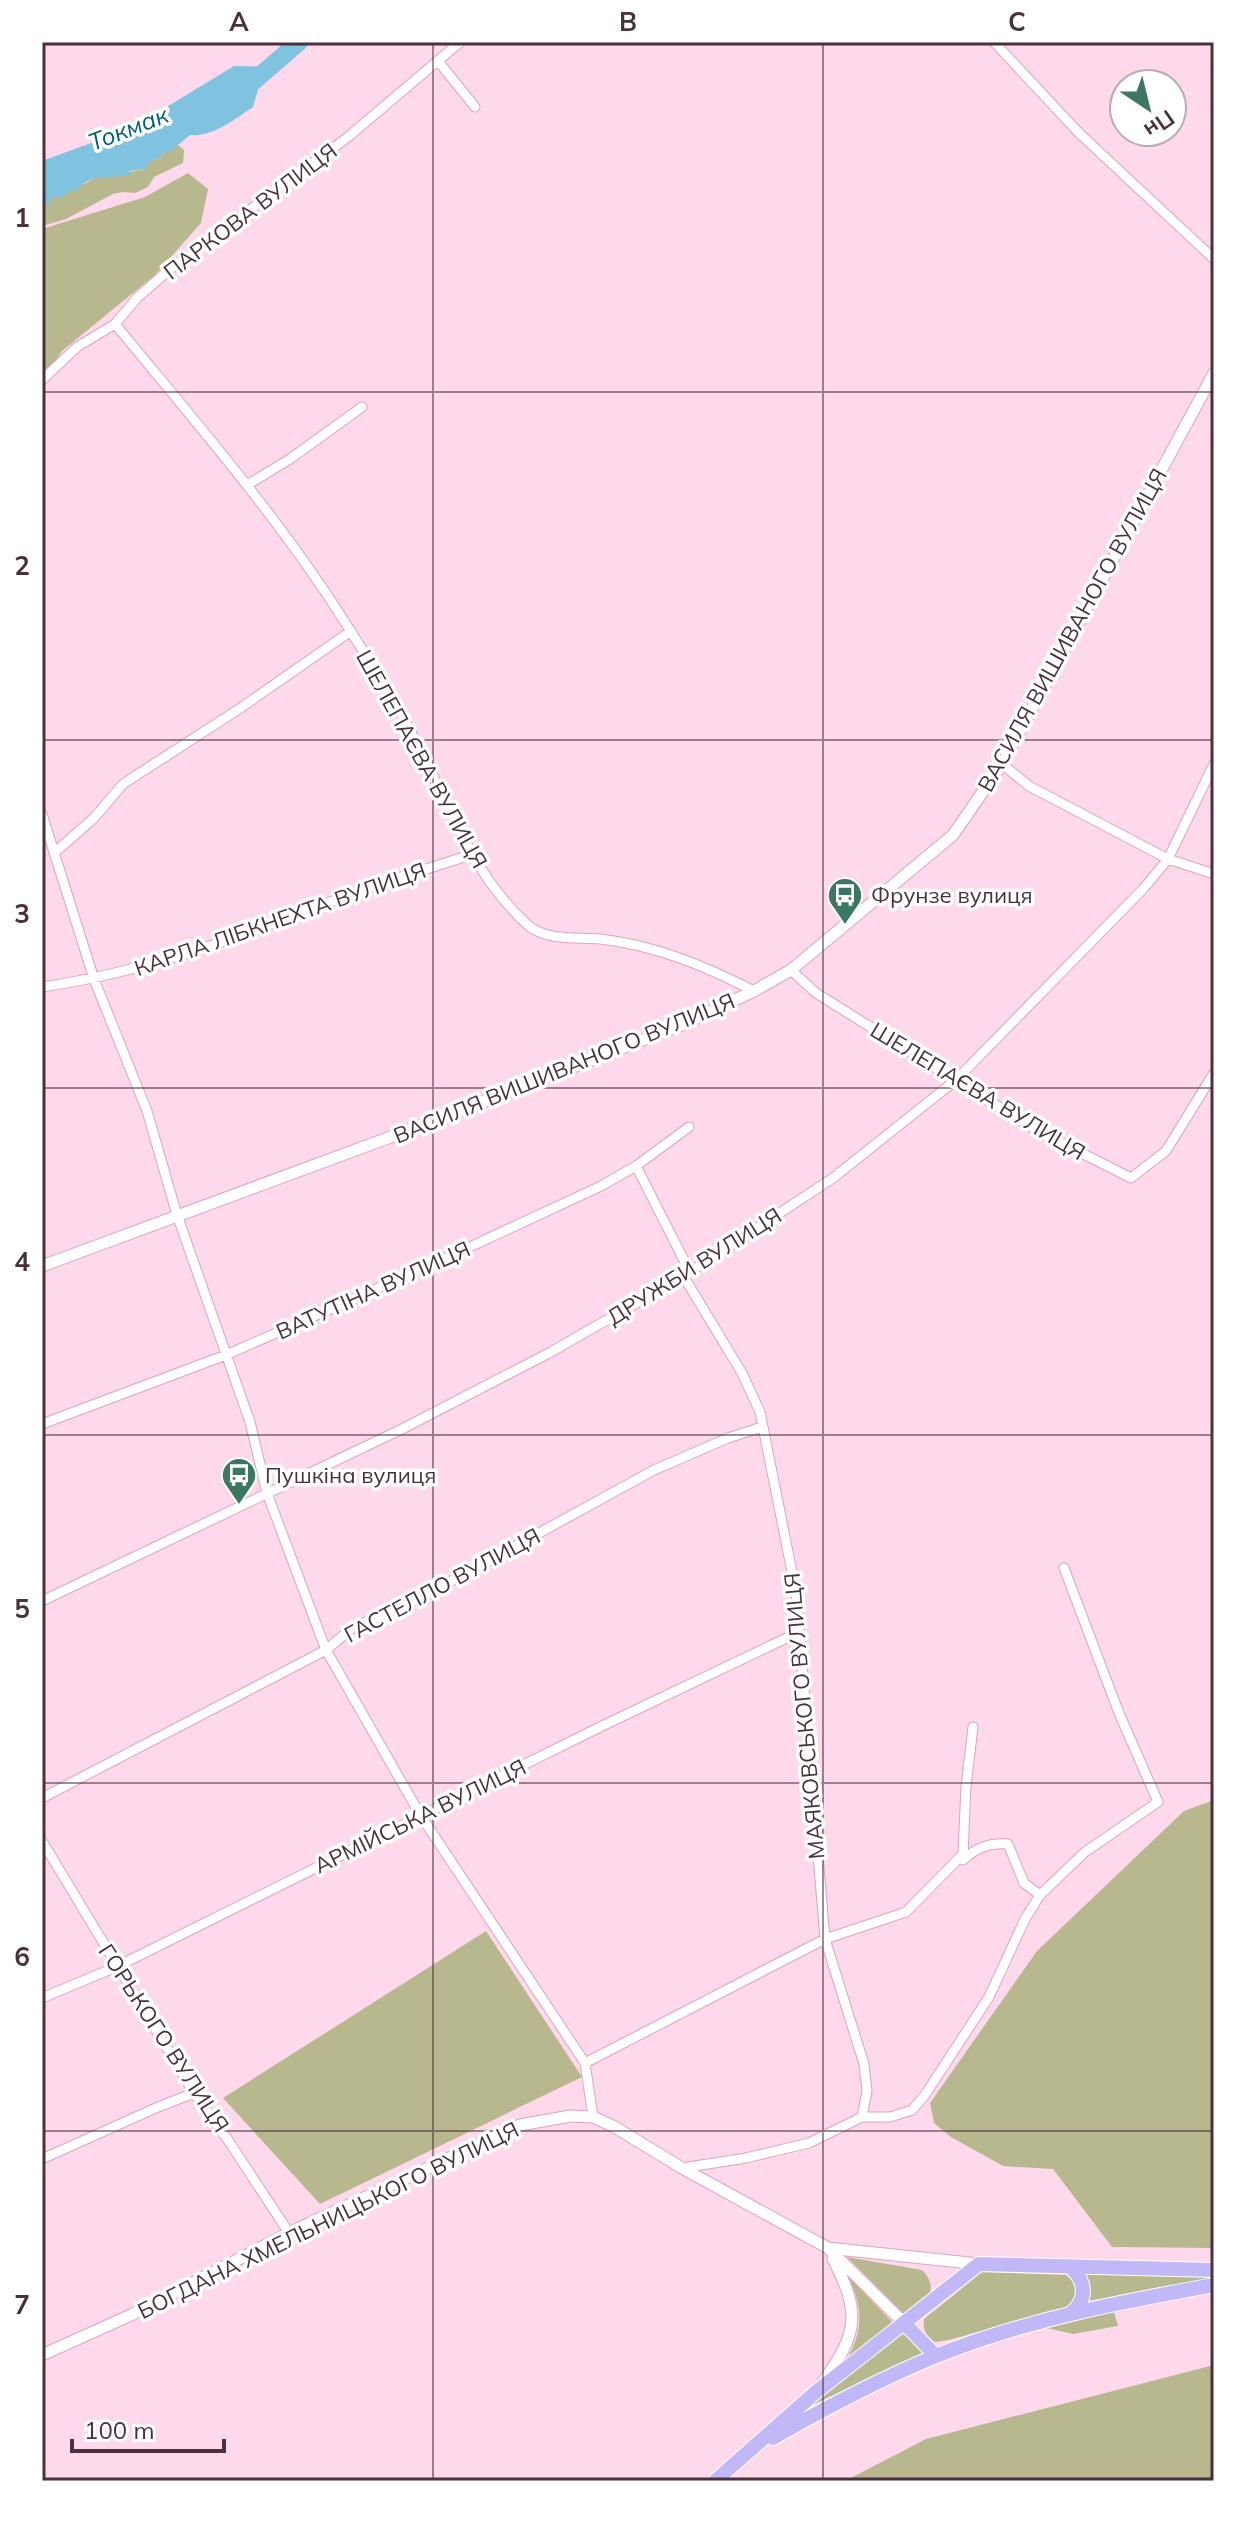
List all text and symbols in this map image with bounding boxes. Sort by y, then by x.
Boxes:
text: A [229,5,249,38]
text: B [619,5,637,38]
text: C [1008,5,1026,38]
north arrow [1108,68,1188,148]
water label: Токмак [84,99,173,157]
text: Пн [1139,104,1180,145]
street label: ПАРКОВА ВУЛИЦЯ [158,137,342,285]
text: 1 [14,201,30,234]
street label: ВАСИЛЯ ВИШИВАНОГО ВУЛИЦЯ [971,463,1173,797]
text: 2 [14,549,30,582]
street label: ШЕЛЕПАЄВА ВУЛИЦЯ [350,645,494,873]
street label: КАРЛА ЛІБКНЕХТА ВУЛИЦЯ [131,856,429,982]
bus stop icon: Фрунзе вулиця [826,876,864,926]
place label: Фрунзе вулиця [871,881,1033,909]
text: 3 [14,897,30,930]
street label: ВАСИЛЯ ВИШИВАНОГО ВУЛИЦЯ [389,987,739,1149]
street label: ШЕЛЕПАЄВА ВУЛИЦЯ [866,1016,1090,1166]
street label: ДРУЖБИ ВУЛИЦЯ [602,1201,786,1331]
street label: ВАТУТІНА ВУЛИЦЯ [272,1235,474,1345]
text: 4 [14,1245,30,1278]
bus stop icon: Пушкіна вулиця [220,1456,258,1506]
place label: Пушкіна вулиця [265,1461,436,1489]
street label: ГАСТЕЛЛО ВУЛИЦЯ [339,1521,545,1649]
street label: МАЯКОВСЬКОГО ВУЛИЦЯ [778,1572,830,1860]
text: 5 [14,1592,30,1625]
street label: АРМІЙСЬКА ВУЛИЦЯ [309,1752,531,1880]
street label: ГОРЬКОГО ВУЛИЦЯ [93,1938,235,2138]
text: 6 [14,1940,30,1973]
street label: БОГДАНА ХМЕЛЬНИЦЬКОГО ВУЛИЦЯ [133,2115,523,2325]
text: 7 [14,2288,30,2321]
scale bar [72,2403,224,2453]
text: 100 m [84,2415,155,2445]

